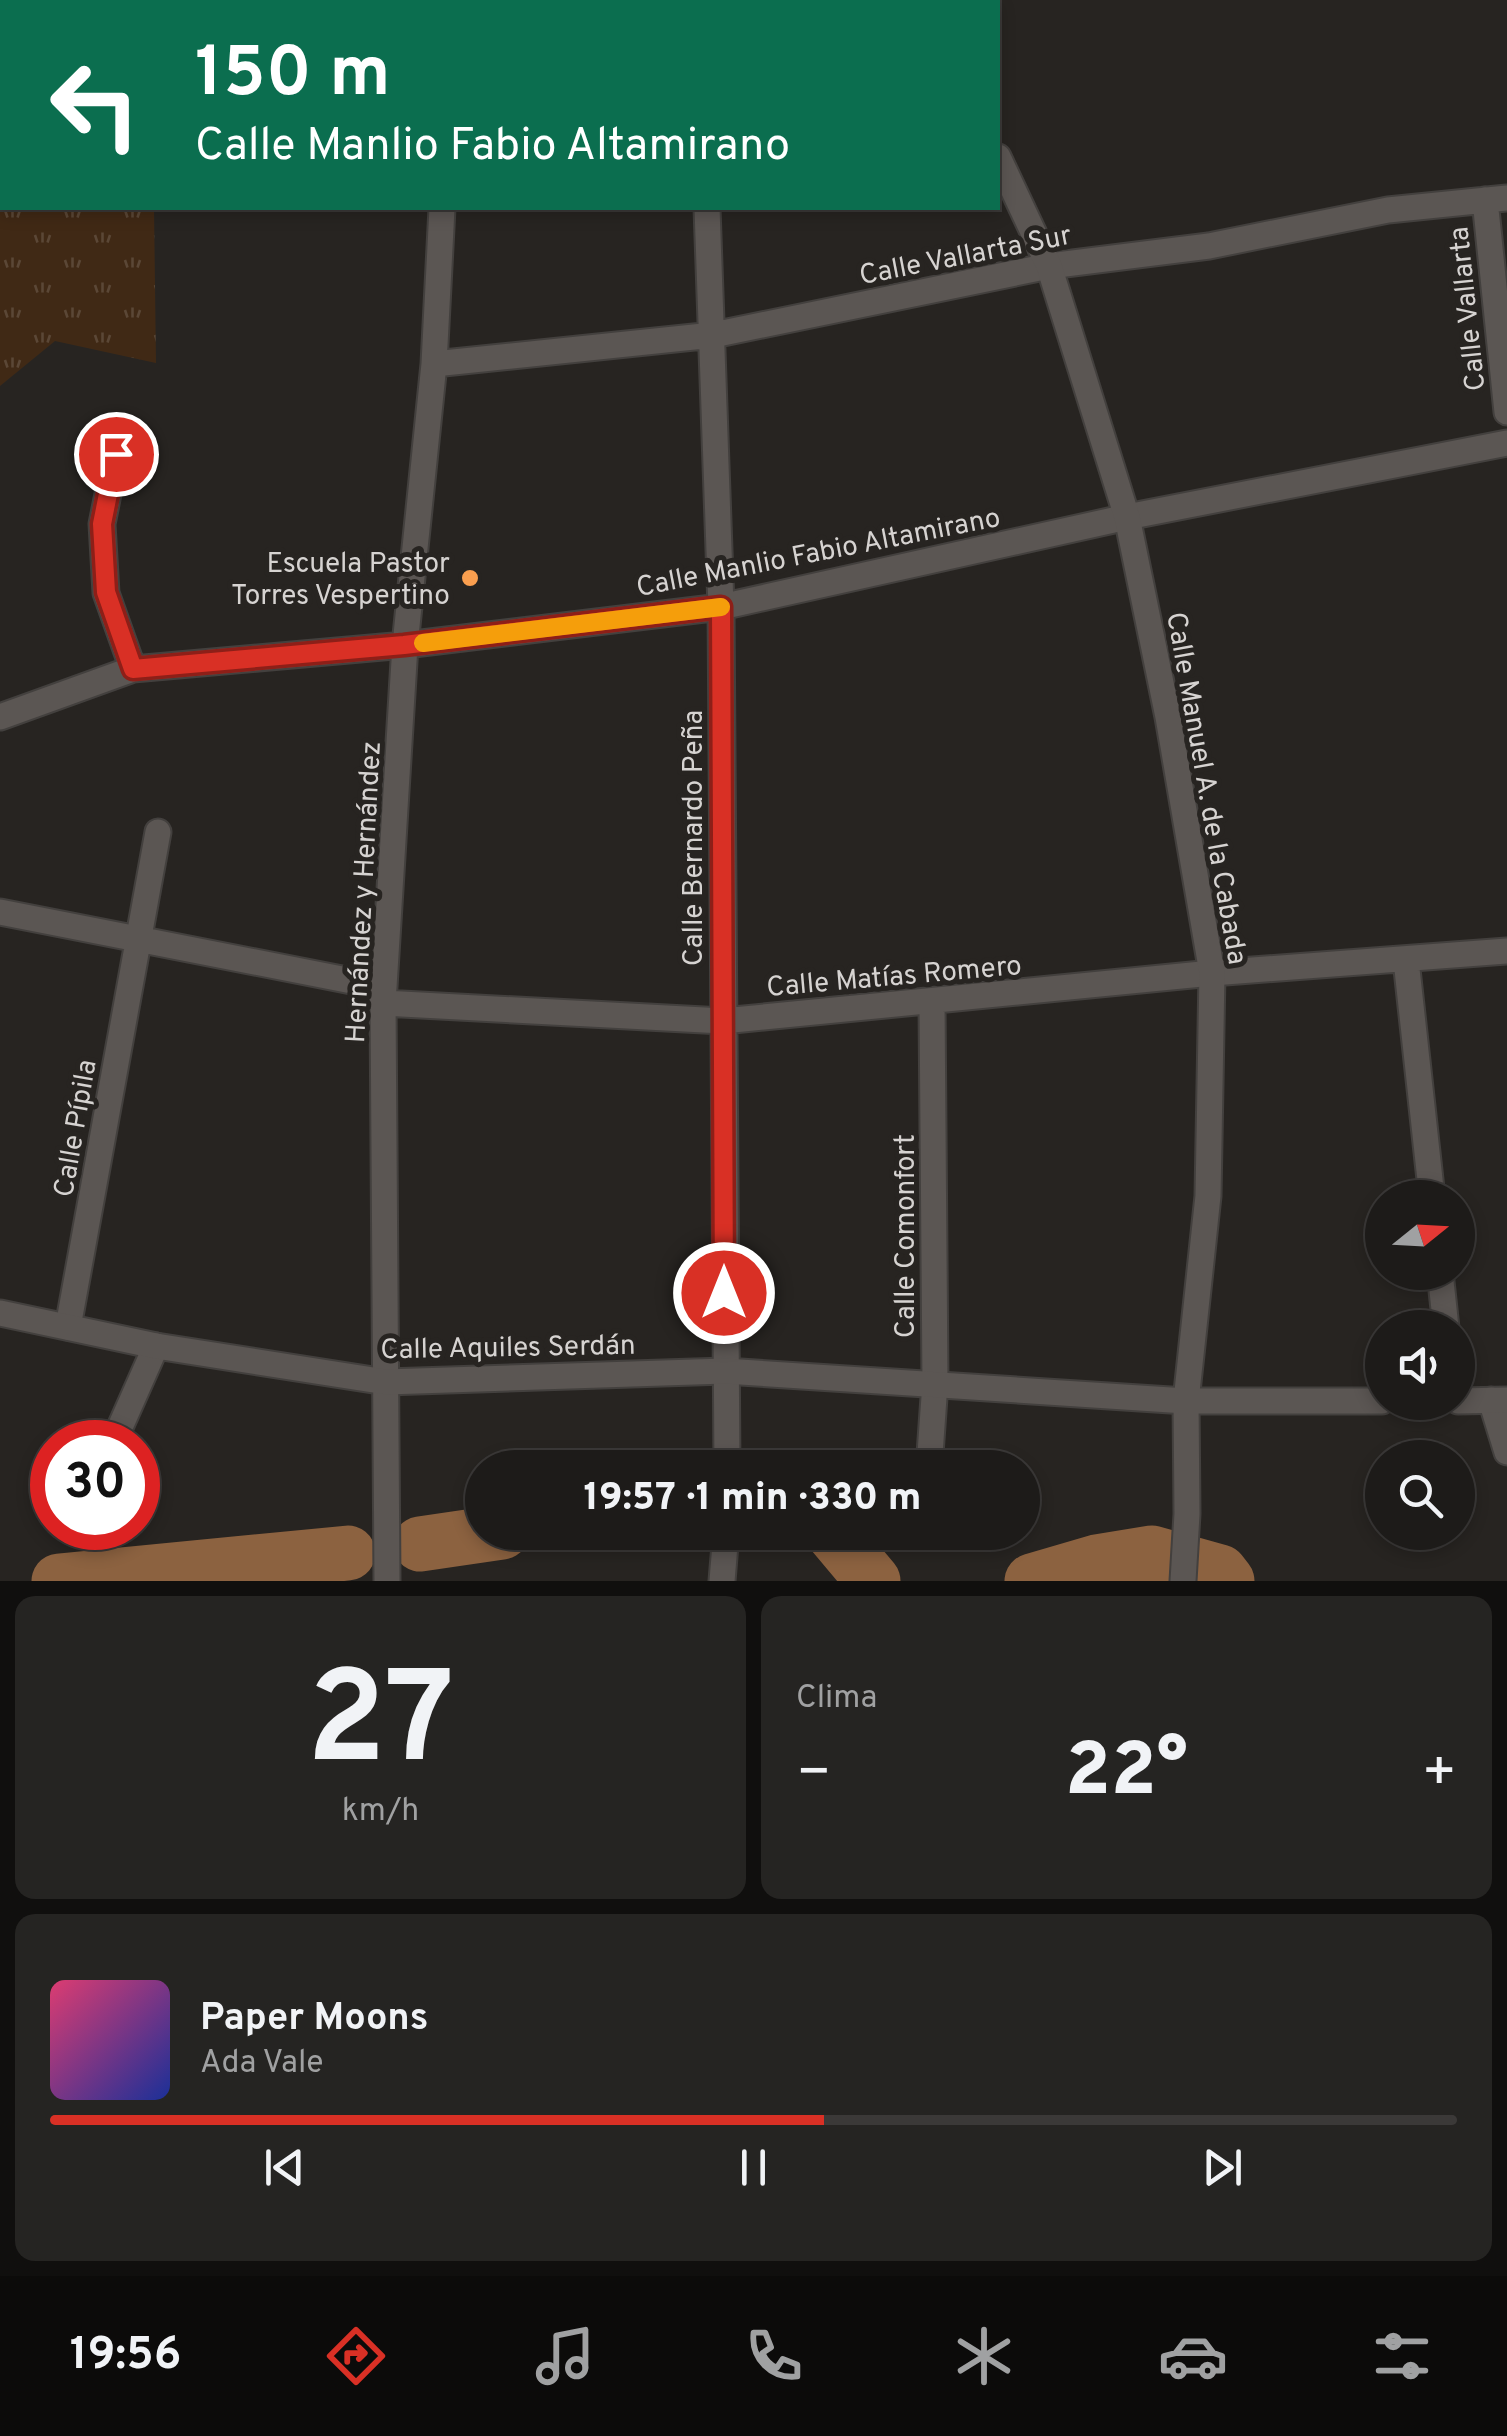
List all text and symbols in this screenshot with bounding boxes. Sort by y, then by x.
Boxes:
text: 150 m [195,32,390,121]
icon: left [30,40,160,170]
text: Calle Manlio Fabio Altamirano [195,119,790,176]
street label: Calle Vallarta Sur [856,219,1075,295]
street label: Calle Vallarta [1442,225,1496,393]
pin [74,412,159,497]
icon: arrive [89,427,144,482]
street label: Calle Manlio Fabio Altamirano [633,501,1004,607]
place label: Escuela Pastor Torres Vespertino [231,547,450,615]
marker: Escuela Pastor Torres Vespertino [459,567,481,589]
street label: Calle Manuel A. de la Cabada [1156,609,1254,968]
street label: Calle Bernardo Peña [677,710,713,966]
street label: Hernández y Hernández [339,740,391,1044]
street label: Calle Matías Romero [765,949,1023,1007]
street label: Calle Pípila [47,1057,107,1200]
street label: Calle Comonfort [889,1134,925,1338]
north arrow [1365,1180,1475,1290]
map controls [1365,1180,1475,1550]
position arrow [672,1241,776,1345]
button: sound [1365,1310,1475,1420]
street label: Calle Aquiles Serdán [380,1329,636,1369]
speed limit sign: 30 [30,1420,160,1550]
button: search [1365,1440,1475,1550]
text: 19:57 · 1 min · 330 m [584,1475,921,1524]
text: 27 [307,1644,454,1809]
text: Clima [796,1679,877,1719]
text: 22° [1065,1727,1188,1822]
text: − [796,1740,831,1810]
text: + [1422,1740,1457,1810]
text: km/h [342,1792,419,1832]
text: Paper Moons [200,1995,429,2044]
text: Ada Vale [200,2044,324,2084]
icon: previous [257,2140,312,2195]
icon: pause [726,2140,781,2195]
icon: next [1195,2140,1250,2195]
icon: directions [321,2321,391,2391]
icon: music [530,2321,600,2391]
icon: phone [739,2321,809,2391]
icon: climate [949,2321,1019,2391]
icon: car [1158,2321,1228,2391]
icon: filters [1367,2321,1437,2391]
text: 19:56 [70,2328,181,2385]

